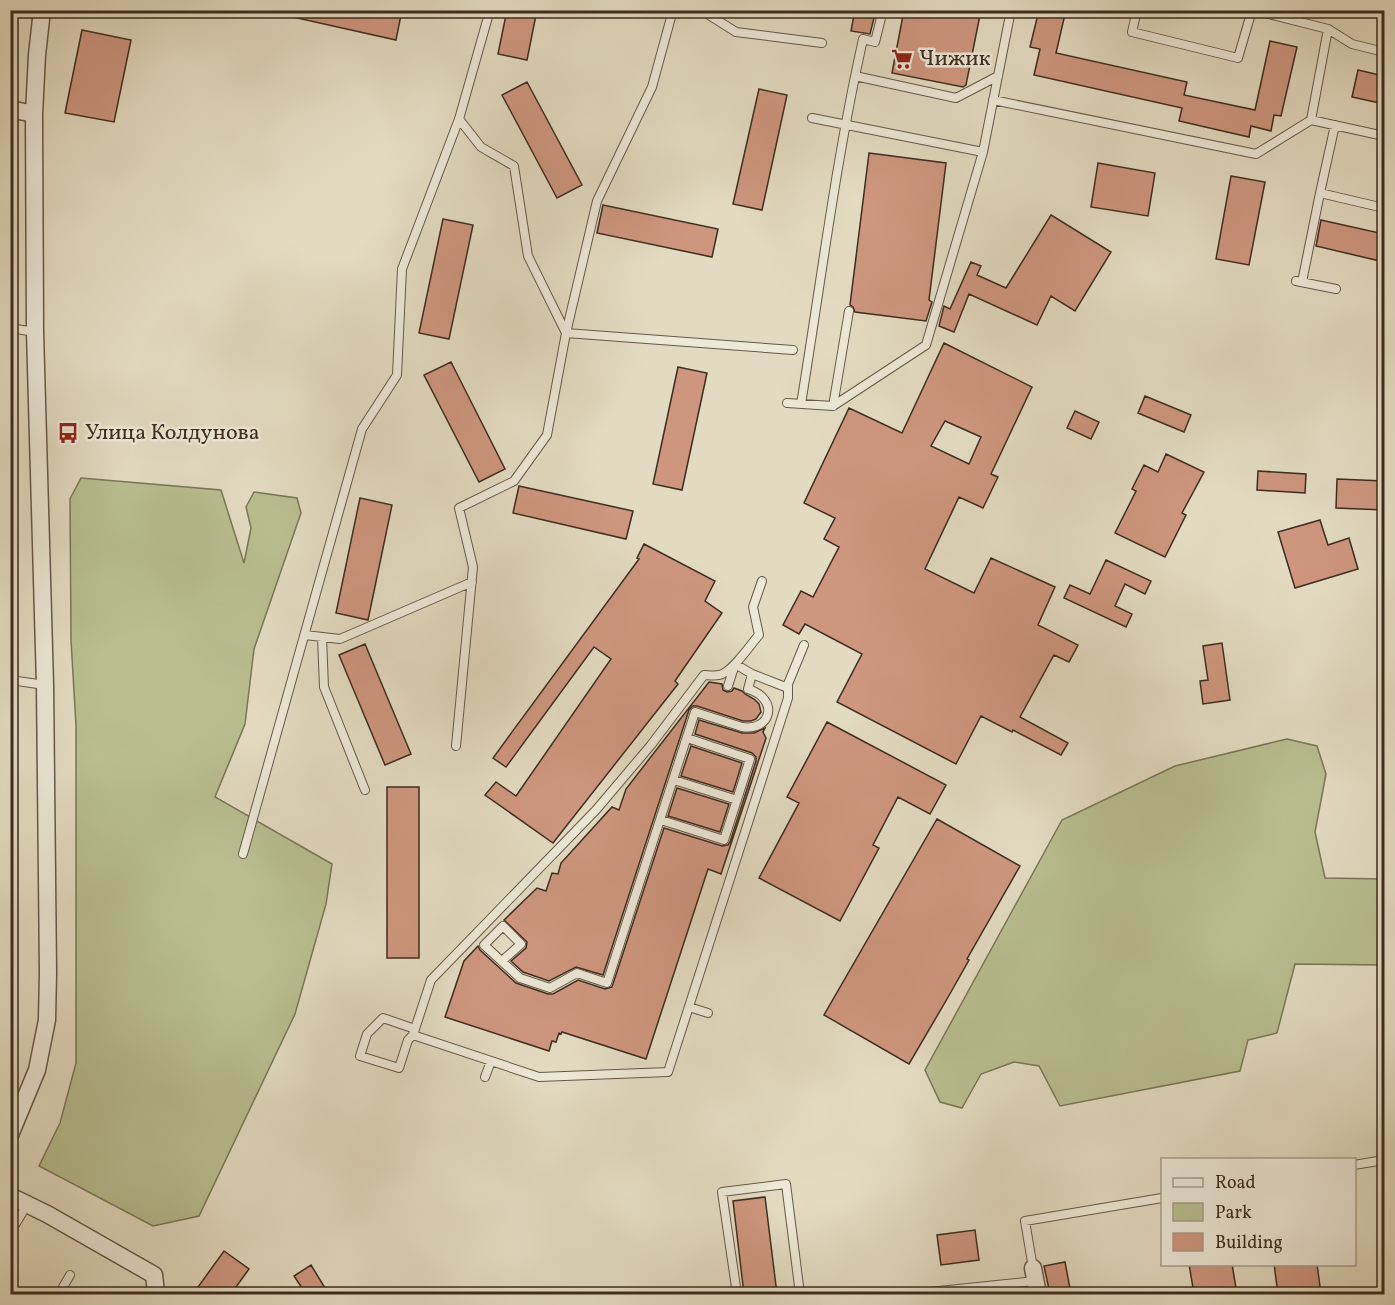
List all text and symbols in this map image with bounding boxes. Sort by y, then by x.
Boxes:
place label: Чижик [919,44,991,75]
supermarket icon: Чижик [890,47,914,71]
place label: Улица Колдунова [85,418,260,449]
bus stop icon: Улица Колдунова [56,421,80,445]
legend [1161,1158,1356,1266]
text: Road [1215,1171,1256,1196]
text: Park [1215,1201,1252,1226]
text: Building [1215,1231,1283,1256]

